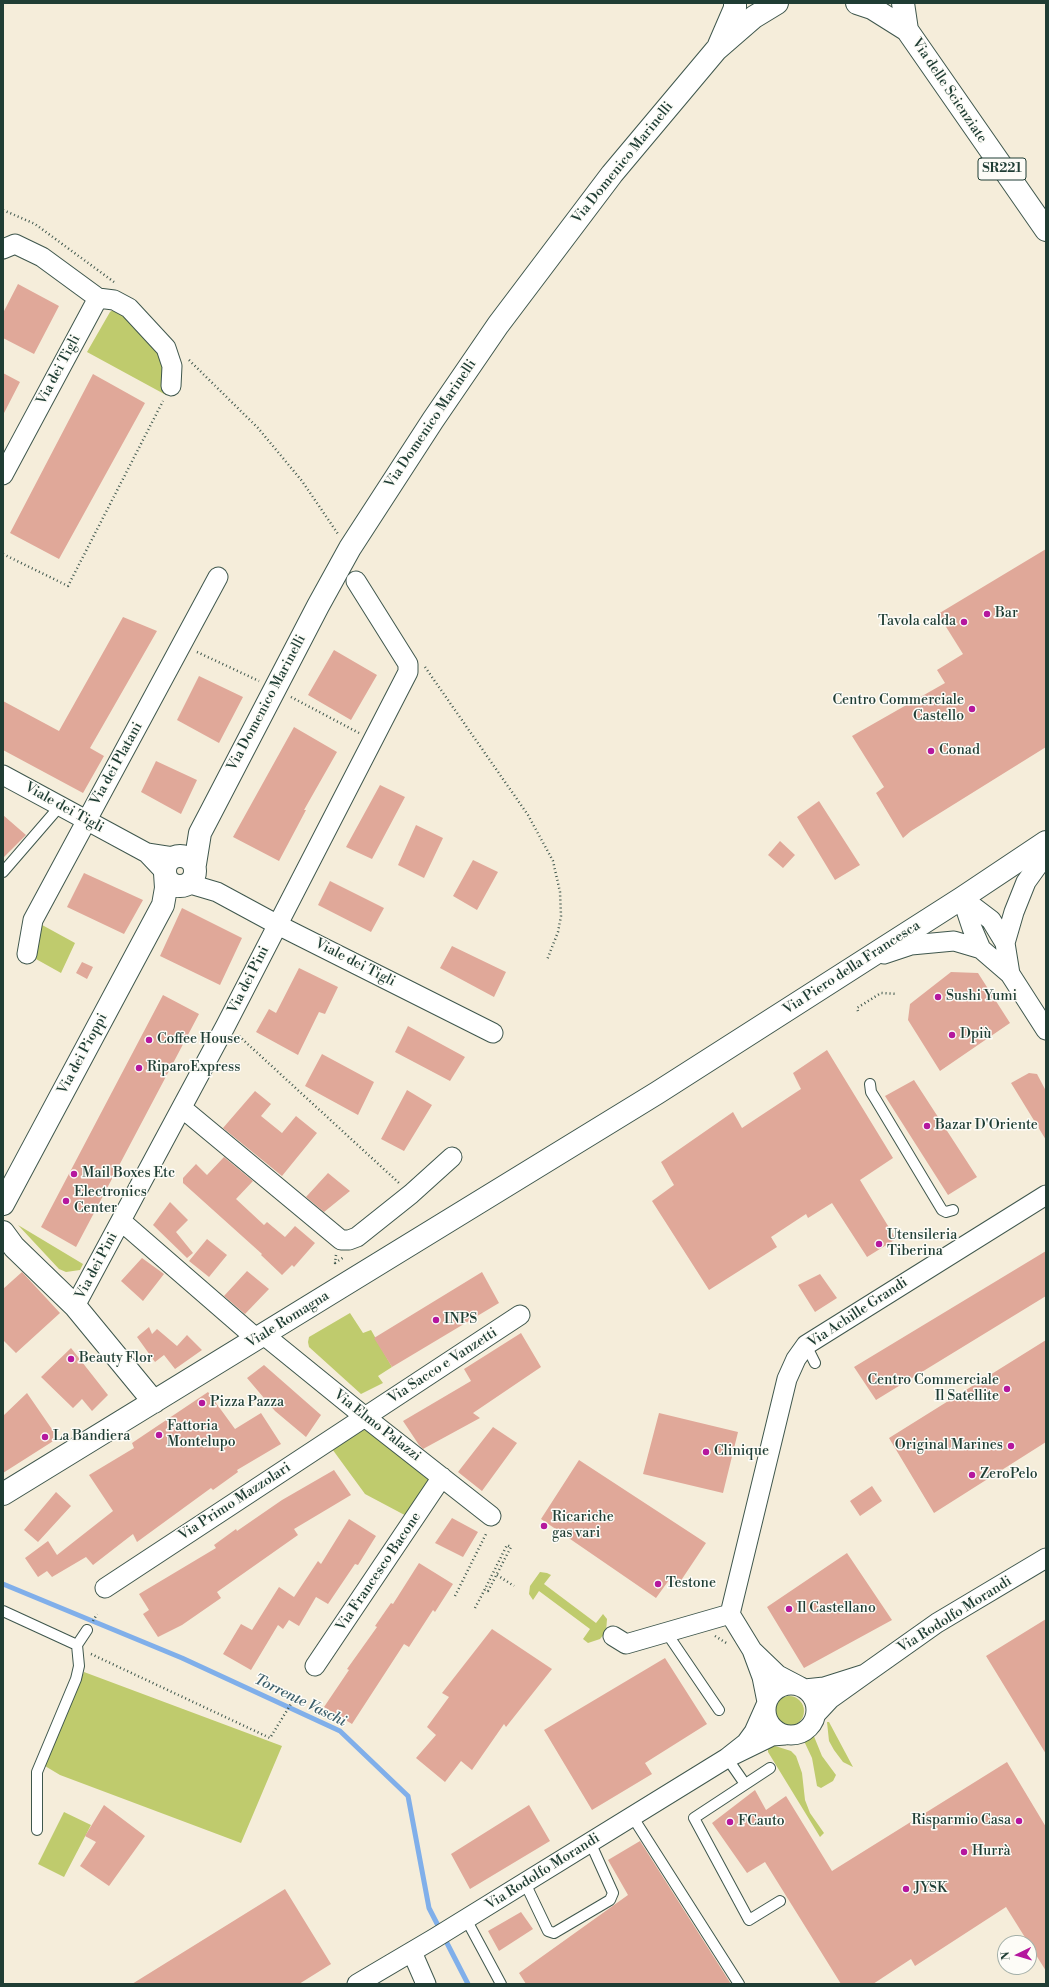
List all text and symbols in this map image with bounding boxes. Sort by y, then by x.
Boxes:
street label: Via delle Scienziate [908,36,990,146]
street label: Via Domenico Marinelli [569,99,677,227]
road number: SR221 [978,158,1026,180]
street label: Via dei Tigli [34,332,84,408]
street label: Via Domenico Marinelli [382,357,480,491]
place label: Bar [995,606,1018,622]
marker: Bar [982,609,992,619]
place label: Tavola calda [878,614,956,630]
marker: Tavola calda [959,617,969,627]
street label: Via Domenico Marinelli [224,632,310,774]
place label: Centro Commerciale Castello [832,693,964,726]
marker: Centro Commerciale Castello [967,704,977,714]
street label: Via dei Platani [87,720,147,808]
place label: Conad [939,743,980,759]
marker: Conad [926,746,936,756]
street label: Viale dei Tigli [21,779,107,837]
street label: Via Piero della Francesca [780,917,924,1019]
street label: Viale dei Tigli [312,936,398,990]
street label: Via dei Pini [225,943,273,1017]
place label: Sushi Yumi [946,989,1017,1005]
marker: Sushi Yumi [933,992,943,1002]
street label: Via dei Pioppi [55,1011,111,1097]
place label: Dpiù [960,1027,992,1043]
marker: Dpiù [947,1030,957,1040]
place label: Coffee House [157,1032,240,1048]
marker: Coffee House [144,1035,154,1045]
place label: RiparoExpress [147,1060,240,1076]
marker: RiparoExpress [134,1063,144,1073]
place label: Bazar D'Oriente [935,1118,1038,1134]
marker: Bazar D'Oriente [922,1121,932,1131]
place label: Mail Boxes Etc [82,1166,175,1182]
marker: Mail Boxes Etc [69,1169,79,1179]
place label: Electronics Center [74,1185,147,1218]
marker: Electronics Center [61,1196,71,1206]
place label: Utensileria Tiberina [887,1228,957,1260]
street label: Via dei Pini [72,1230,122,1302]
marker: Utensileria Tiberina [874,1239,884,1249]
street label: Via Achille Grandi [805,1275,911,1351]
street label: Viale Romagna [243,1288,333,1352]
place label: INPS [444,1312,477,1328]
marker: INPS [431,1315,441,1325]
street label: Via Sacco e Vanzetti [385,1325,501,1407]
place label: Beauty Flor [79,1351,153,1367]
marker: Beauty Flor [66,1354,76,1364]
place label: Centro Commerciale Il Satellite [867,1373,999,1406]
marker: Centro Commerciale Il Satellite [1002,1384,1012,1394]
street label: Via Elmo Palazzi [330,1387,424,1465]
place label: Pizza Pazza [210,1395,284,1411]
marker: Pizza Pazza [197,1398,207,1408]
place label: Fattoria Montelupo [167,1419,236,1452]
place label: La Bandiera [53,1429,130,1445]
marker: Fattoria Montelupo [154,1430,164,1440]
marker: La Bandiera [40,1432,50,1442]
place label: Original Marines [895,1438,1003,1454]
marker: Original Marines [1006,1441,1016,1451]
place label: Clinique [714,1444,769,1460]
marker: Clinique [701,1447,711,1457]
street label: Via Primo Mazzolari [176,1459,294,1545]
place label: ZeroPelo [980,1467,1038,1483]
marker: ZeroPelo [967,1470,977,1480]
street label: Via Francesco Bacone [333,1509,425,1635]
place label: Ricariche gas vari [552,1510,614,1542]
marker: Ricariche gas vari [539,1521,549,1531]
street label: Via Rodolfo Morandi [895,1573,1015,1657]
place label: Testone [666,1576,716,1592]
marker: Testone [653,1579,663,1589]
place label: Il Castellano [797,1601,876,1617]
marker: Il Castellano [784,1604,794,1614]
water label: Torrente Vaschi [251,1671,349,1731]
place label: Risparmio Casa [912,1813,1011,1829]
place label: FCauto [738,1814,785,1830]
marker: Risparmio Casa [1014,1816,1024,1826]
marker: FCauto [725,1817,735,1827]
street label: Via Rodolfo Morandi [483,1830,603,1914]
place label: Hurrà [972,1844,1011,1860]
marker: Hurrà [959,1847,969,1857]
place label: JYSK [914,1881,947,1897]
marker: JYSK [901,1884,911,1894]
north arrow [997,1935,1037,1975]
text: N [999,1951,1013,1961]

